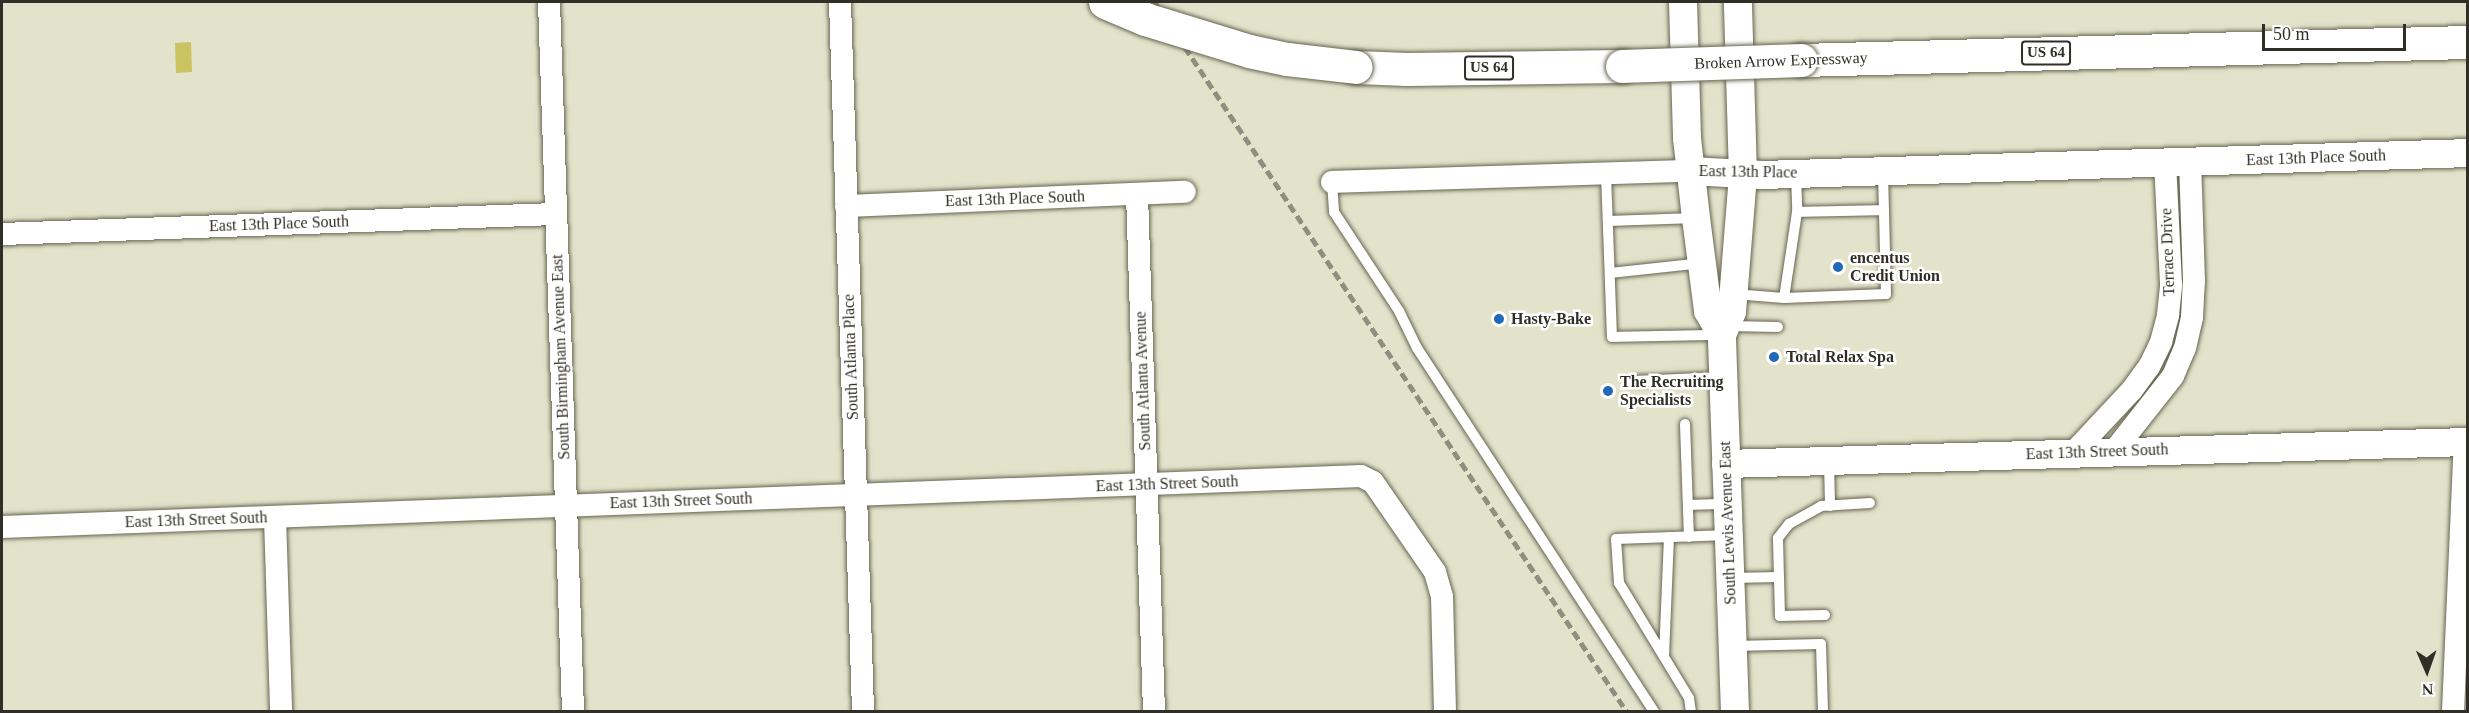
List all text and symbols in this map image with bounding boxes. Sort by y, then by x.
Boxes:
scale bar [2265,12,2409,50]
text: 50 m [2273,24,2310,44]
road number: US 64 [2020,41,2072,65]
street label: Broken Arrow Expressway [1694,48,1868,74]
road number: US 64 [1464,56,1514,80]
street label: East 13th Place South [2246,146,2386,170]
street label: East 13th Place [1699,162,1797,182]
street label: East 13th Place South [945,187,1085,211]
street label: Terrace Drive [2157,208,2179,296]
street label: East 13th Place South [209,212,349,236]
place label: encentus Credit Union [1850,248,1940,286]
street label: South Birmingham Avenue East [548,254,574,460]
marker: encentus Credit Union [1831,260,1845,274]
street label: South Atlanta Place [839,293,863,421]
place label: Hasty-Bake [1511,309,1591,329]
street label: South Atlanta Avenue [1131,310,1155,452]
marker: Hasty-Bake [1492,312,1506,326]
place label: Total Relax Spa [1786,347,1894,367]
marker: Total Relax Spa [1767,350,1781,364]
place label: The Recruiting Specialists [1620,372,1724,410]
marker: The Recruiting Specialists [1601,384,1615,398]
street label: South Lewis Avenue East [1716,440,1740,606]
street label: East 13th Street South [2025,440,2169,464]
street label: East 13th Street South [1095,472,1239,496]
street label: East 13th Street South [609,489,753,513]
street label: East 13th Street South [124,508,268,532]
north arrow [2397,641,2457,701]
text: N [2422,681,2434,698]

